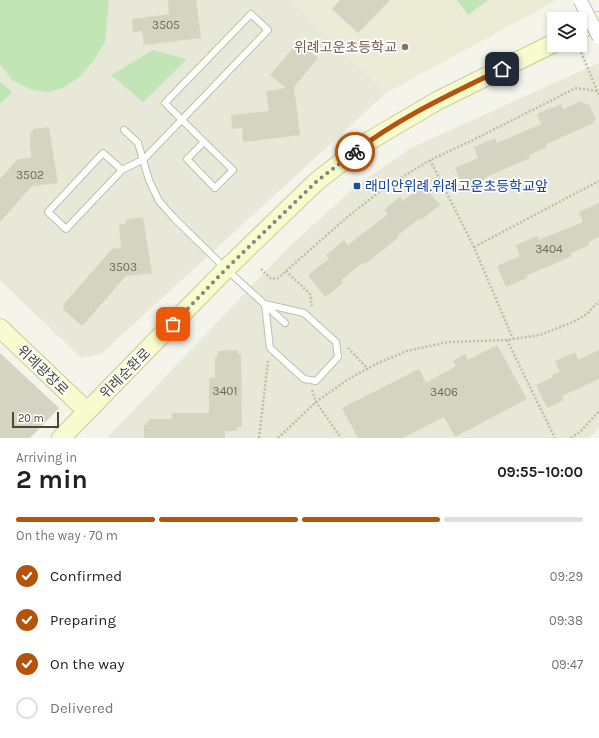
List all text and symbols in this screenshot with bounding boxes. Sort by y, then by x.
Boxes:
map controls [547,12,587,52]
button: layers [547,12,587,52]
house number: 3505 [152,18,180,32]
place label: 위례고운초등학교 [294,39,397,56]
marker: 위례고운초등학교 [400,42,410,52]
pin [485,52,519,86]
icon: home [491,58,513,80]
courier [335,132,375,172]
icon: bike [344,141,366,163]
house number: 3502 [16,168,44,182]
place label: 래미안위례.위례고운초등학교앞 [365,178,548,195]
marker: 래미안위례.위례고운초등학교앞 [352,181,362,191]
house number: 3404 [535,242,563,256]
house number: 3503 [109,260,137,274]
pin [156,307,190,341]
icon: bag [162,313,184,335]
street label: 위례광장로 [14,342,72,399]
street label: 위례순환로 [97,344,154,402]
house number: 3401 [213,384,237,398]
house number: 3406 [430,385,458,399]
scale bar [12,410,59,429]
text: 20 m [18,412,44,425]
text: Arriving in [16,450,77,465]
text: 09:55–10:00 [497,463,583,481]
text: 2 min [16,464,88,495]
text: On the way · 70 m [16,528,118,543]
icon: check [16,565,38,587]
text: Confirmed [50,567,122,585]
text: 09:29 [550,569,583,584]
icon: check [16,609,38,631]
text: Preparing [50,611,116,629]
text: 09:38 [549,613,583,628]
icon: check [16,653,38,675]
text: On the way [50,655,124,673]
text: 09:47 [551,657,583,672]
text: Delivered [50,699,114,717]

